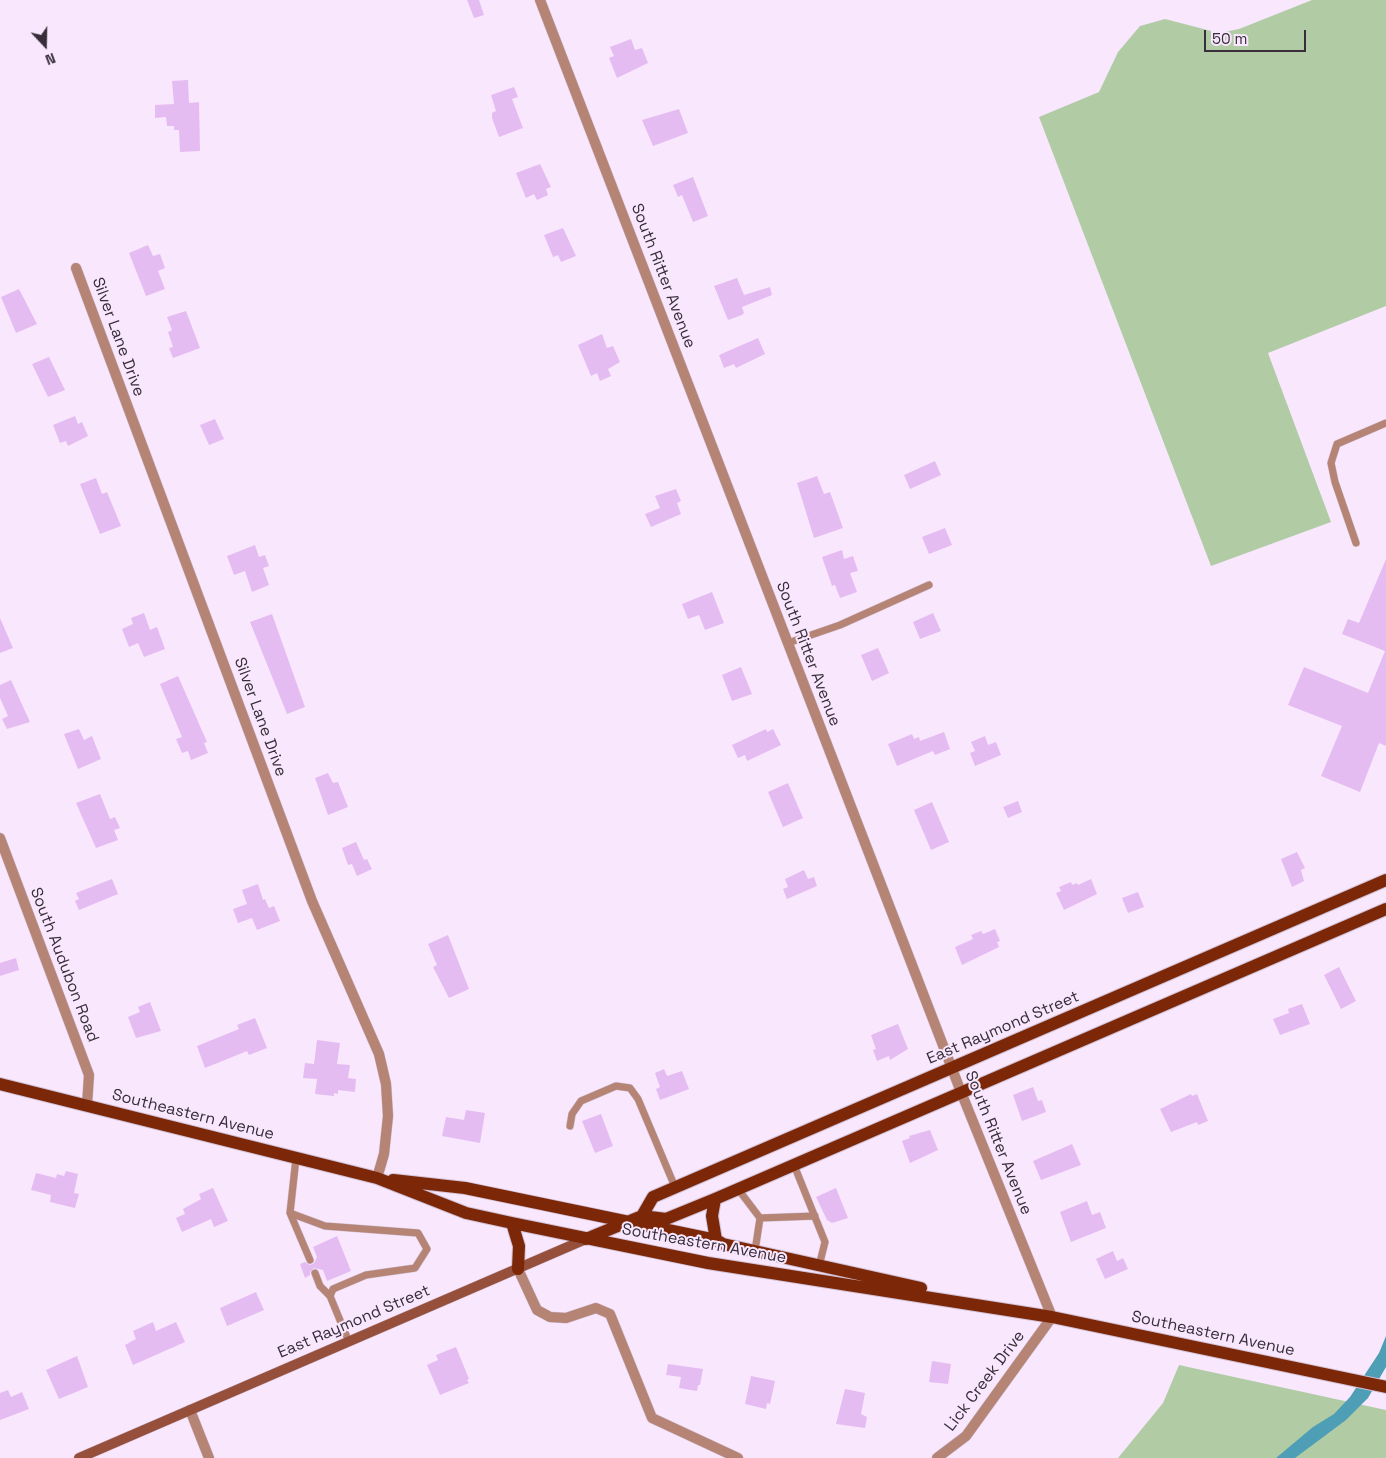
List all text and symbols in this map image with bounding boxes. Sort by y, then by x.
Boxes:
north arrow [20,20,70,70]
scale bar [1206,20,1308,52]
text: 50 m [1212,29,1247,48]
text: N [43,49,58,69]
street label: South Ritter Avenue [627,201,699,351]
street label: Silver Lane Drive [88,275,148,399]
street label: South Ritter Avenue [772,579,844,729]
street label: Silver Lane Drive [230,655,290,779]
street label: South Audubon Road [26,885,102,1045]
street label: East Raymond Street [924,987,1082,1069]
street label: South Ritter Avenue [960,1068,1036,1218]
street label: Southeastern Avenue [110,1086,276,1144]
street label: Southeastern Avenue [620,1220,788,1268]
street label: East Raymond Street [275,1281,433,1363]
street label: Southeastern Avenue [1130,1307,1296,1361]
street label: Lick Creek Drive [941,1327,1029,1435]

